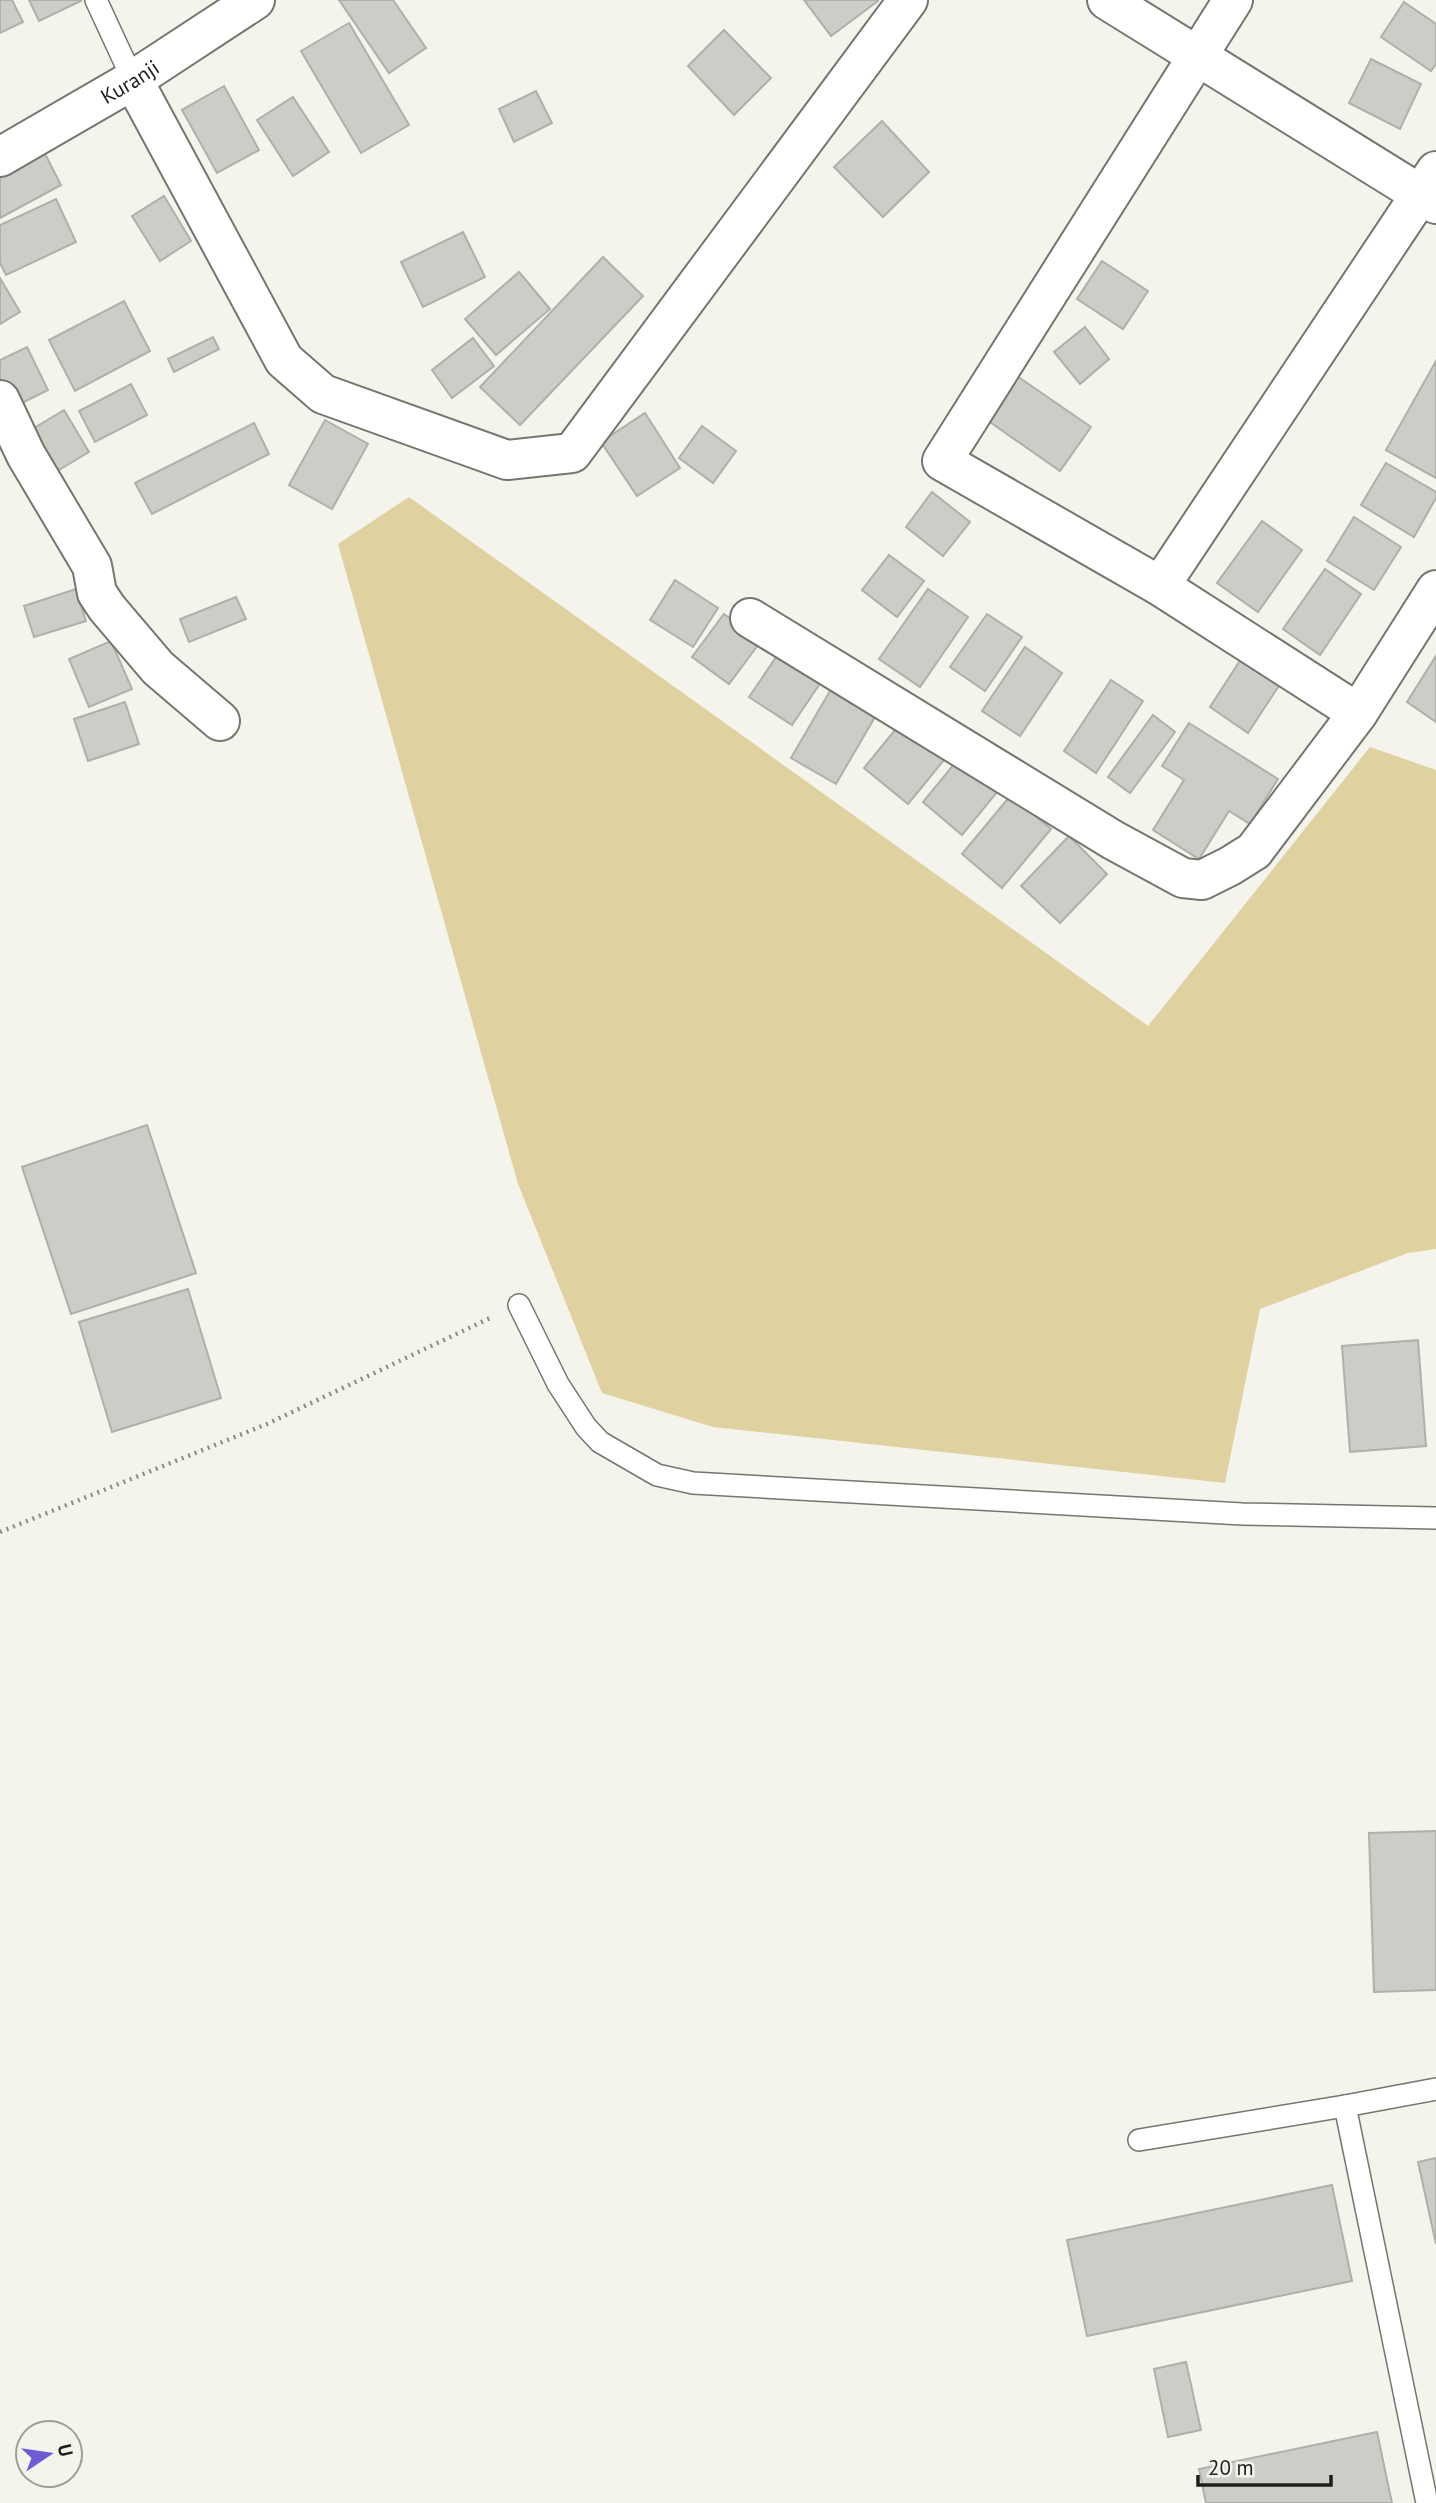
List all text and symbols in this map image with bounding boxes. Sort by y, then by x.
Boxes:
street label: Kuranji [95,53,164,110]
north arrow [14,2419,84,2489]
text: U [53,2442,79,2459]
scale bar [1198,2444,1331,2488]
text: 20 m [1208,2454,1254,2481]

